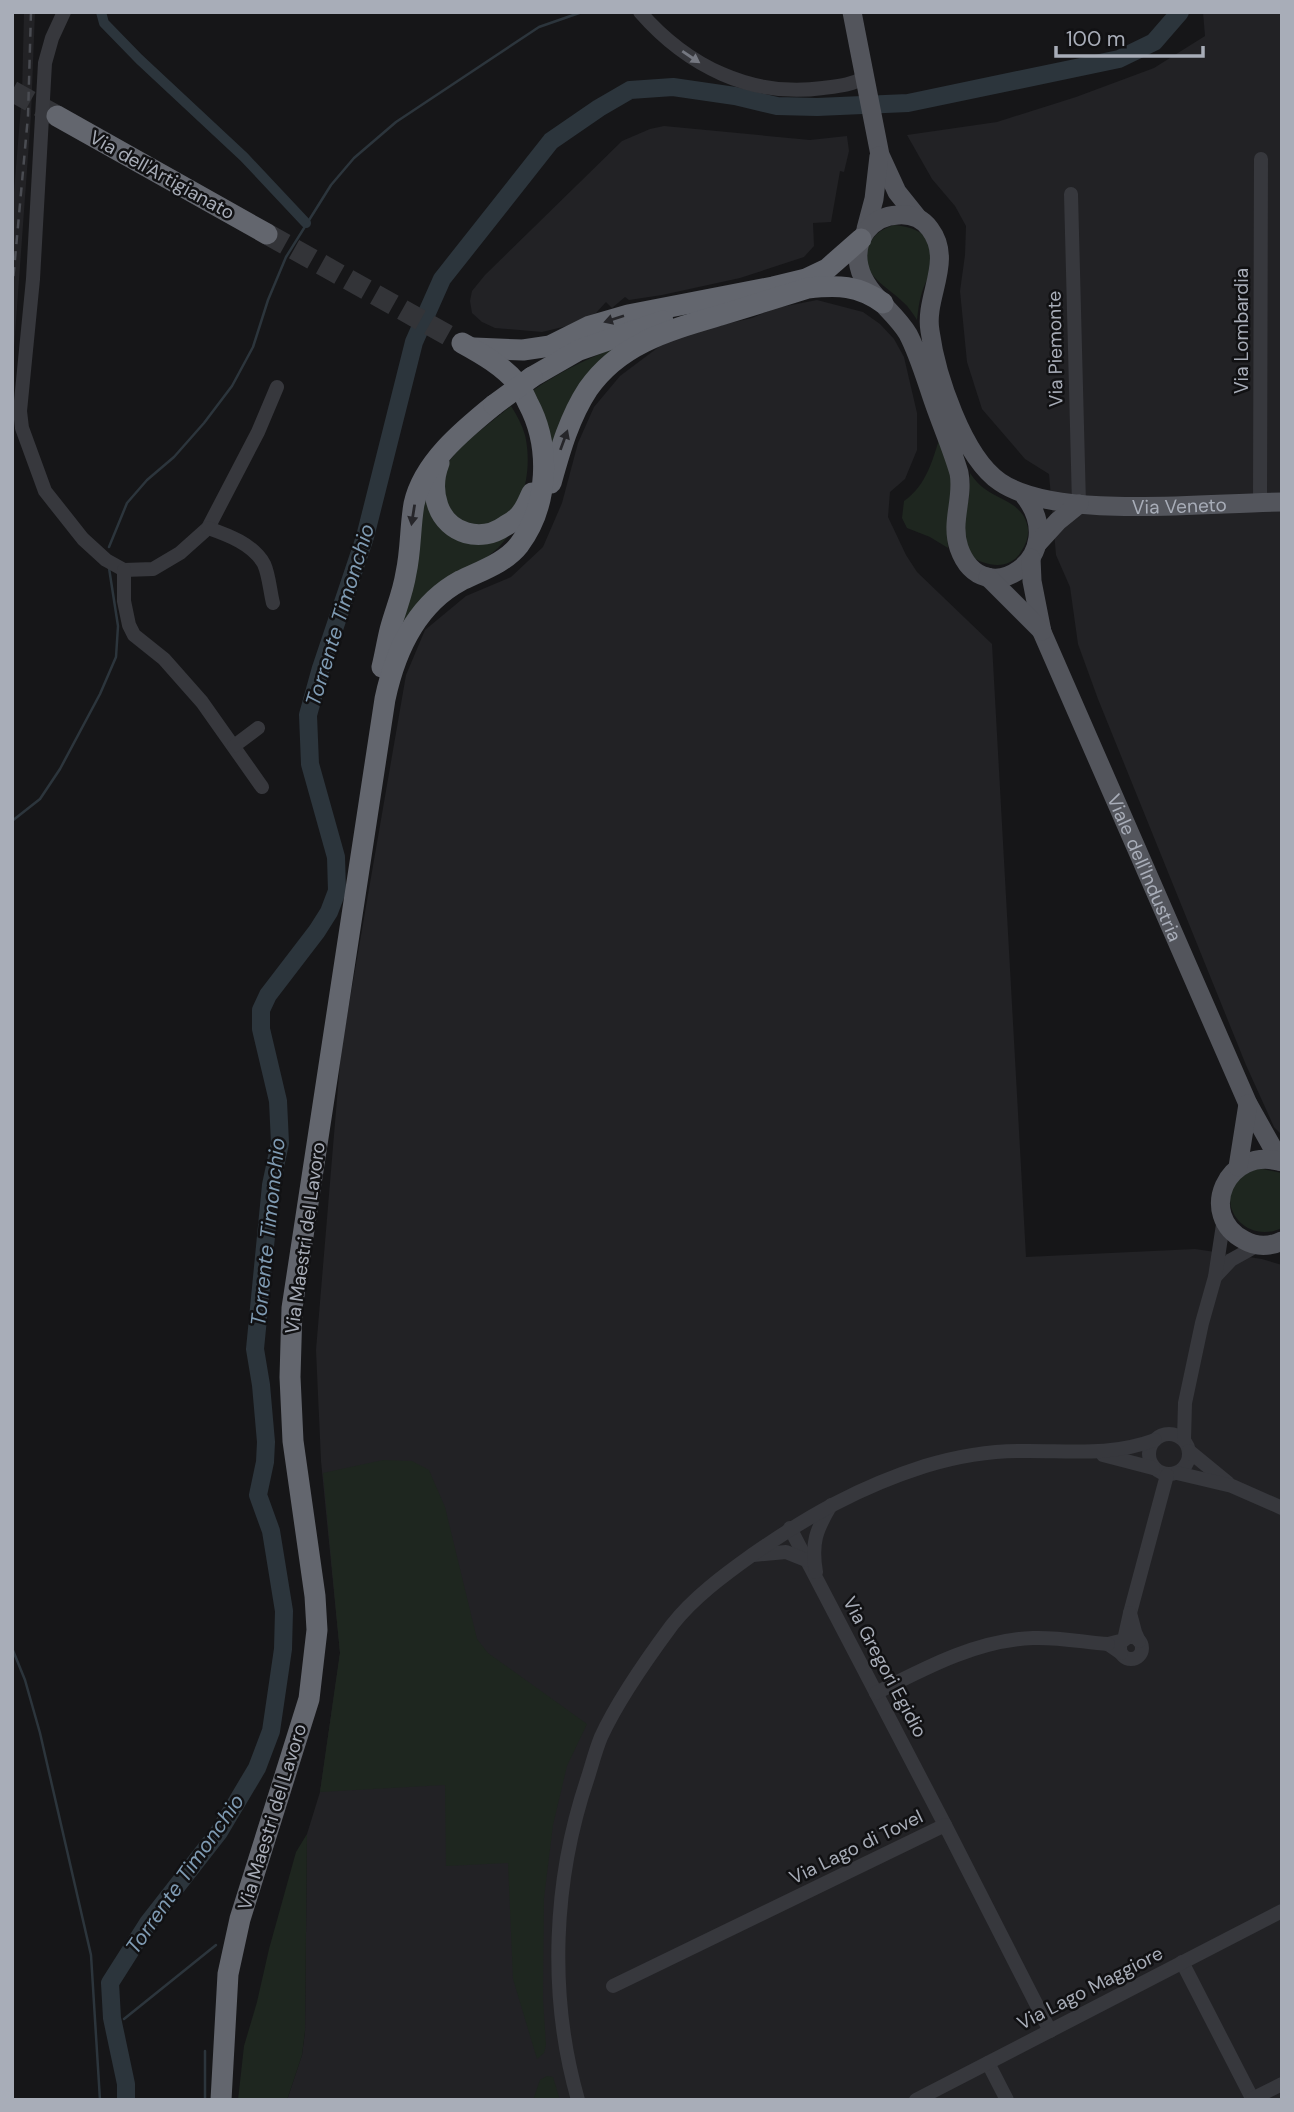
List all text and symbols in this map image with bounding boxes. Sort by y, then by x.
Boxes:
scale bar [1056,14,1203,58]
text: 100 m [1066,25,1126,53]
one-way arrow [682,50,700,64]
street label: Via dell'Artigianato [85,125,239,225]
street label: Via Lombardia [1229,268,1254,394]
street label: Via Piemonte [1041,291,1069,407]
one-way arrow [604,314,625,324]
one-way arrow [559,430,570,451]
street label: Via Veneto [1132,491,1227,519]
one-way arrow [407,504,418,526]
water label: Torrente Timonchio [299,520,381,710]
street label: Viale dell'Industria [1102,790,1188,945]
water label: Torrente Timonchio [244,1136,292,1328]
street label: Via Maestri del Lavoro [279,1140,331,1336]
street label: Via Gregori Egidio [837,1592,933,1742]
street label: Via Maestri del Lavoro [232,1721,312,1913]
water label: Torrente Timonchio [119,1788,251,1960]
street label: Via Lago di Tovel [785,1804,927,1890]
street label: Via Lago Maggiore [1013,1940,1167,2036]

